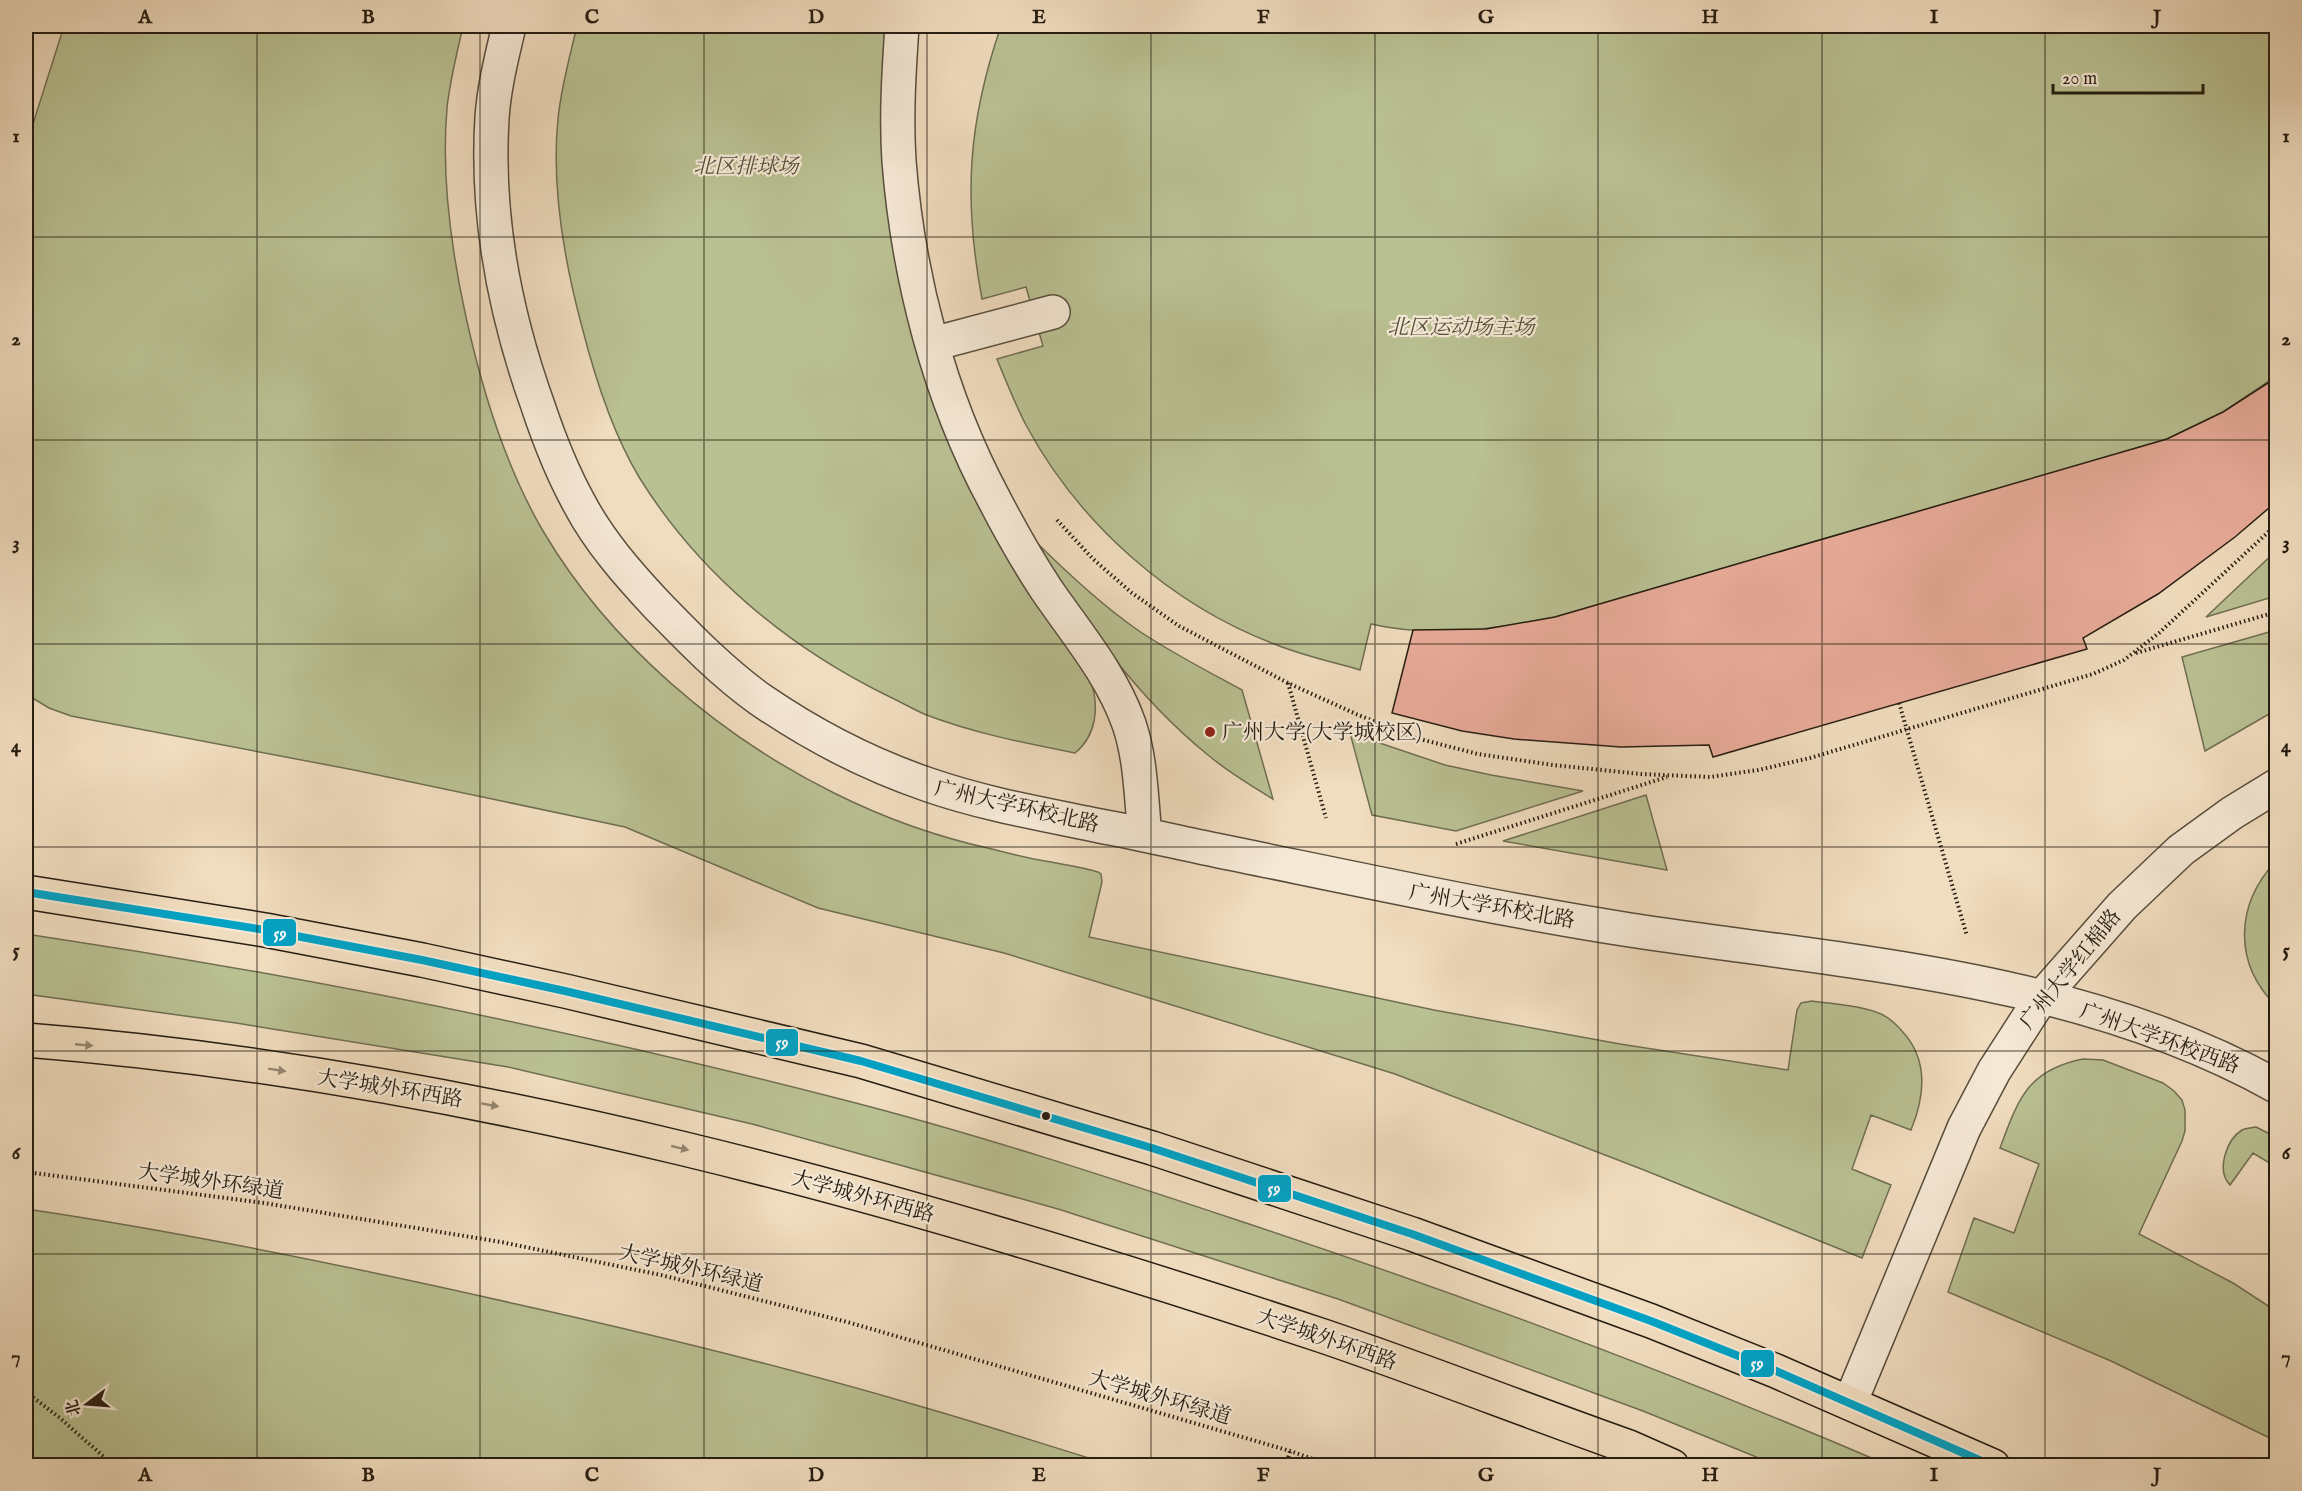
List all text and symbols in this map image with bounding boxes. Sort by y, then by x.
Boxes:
text: A [137,5,153,30]
text: B [361,5,375,30]
text: C [585,5,599,30]
text: D [808,5,824,30]
text: E [1032,5,1046,30]
text: F [1257,5,1270,30]
text: G [1478,5,1495,30]
text: H [1701,5,1719,30]
text: I [1930,5,1939,30]
text: J [2150,5,2162,30]
scale bar [2053,57,2203,95]
text: 20 m [2062,68,2097,91]
text: 1 [12,124,20,149]
text: 1 [2282,124,2290,149]
park label: 北区排球场 [694,154,800,181]
park label: 北区运动场主场 [1388,315,1536,342]
text: 2 [11,327,21,352]
text: 2 [2281,327,2291,352]
text: 3 [12,531,20,556]
text: 3 [2282,531,2290,556]
place label: 广州大学(大学城校区) [1222,720,1422,747]
marker: 广州大学(大学城校区) [1203,725,1217,739]
text: 4 [11,734,22,759]
text: 4 [2281,734,2292,759]
street label: 广州大学环校北路 [932,775,1102,840]
street label: 广州大学环校北路 [1407,880,1577,935]
street label: 广州大学红棉路 [2014,904,2128,1036]
line badge: 59 [262,918,297,947]
text: 59 [274,925,286,945]
text: 5 [12,938,20,963]
text: 5 [2282,938,2290,963]
street label: 广州大学环校西路 [2076,998,2243,1081]
line badge: 59 [765,1028,799,1057]
text: 59 [776,1034,788,1054]
one-way arrow [74,1040,93,1049]
street label: 大学城外环西路 [315,1065,464,1114]
one-way arrow [268,1066,287,1075]
one-way arrow [481,1101,500,1110]
unlabelled marker [1040,1110,1052,1122]
text: 6 [12,1141,22,1166]
text: 6 [2282,1141,2292,1166]
one-way arrow [671,1143,690,1153]
street label: 大学城外环绿道 [136,1159,285,1206]
street label: 大学城外环西路 [788,1165,937,1230]
line badge: 59 [1257,1174,1292,1203]
text: 59 [1268,1180,1280,1200]
street label: 大学城外环绿道 [616,1240,765,1299]
street label: 大学城外环西路 [1253,1304,1400,1377]
text: 7 [11,1345,21,1370]
text: 7 [2281,1345,2291,1370]
line badge: 59 [1740,1349,1775,1378]
text: 59 [1751,1355,1763,1375]
street label: 大学城外环绿道 [1085,1365,1234,1432]
north arrow [57,1374,117,1434]
text: 北 [63,1397,86,1418]
text: A [137,1463,153,1488]
text: B [361,1463,375,1488]
text: C [585,1463,599,1488]
text: D [808,1463,824,1488]
text: E [1032,1463,1046,1488]
text: F [1257,1463,1270,1488]
text: G [1478,1463,1495,1488]
text: H [1701,1463,1719,1488]
text: I [1930,1463,1939,1488]
text: J [2150,1463,2162,1488]

